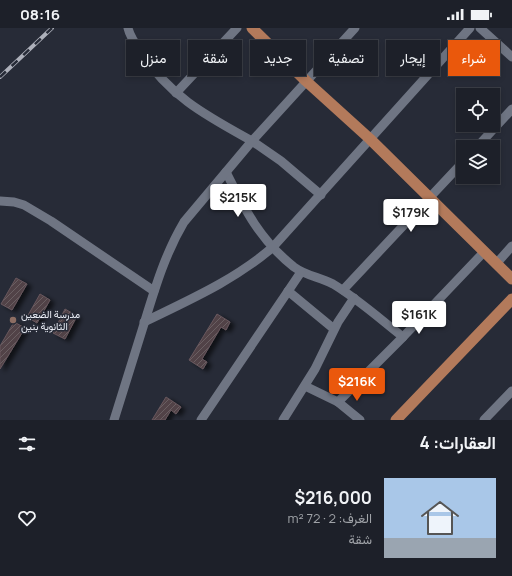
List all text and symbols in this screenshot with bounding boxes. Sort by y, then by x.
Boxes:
text: 08:16 [20,4,60,25]
chip: منزل [126,40,180,76]
chip: شقة [188,40,242,76]
chip: جديد [250,40,306,76]
chip: تصفية [314,40,378,76]
chip: إيجار [386,40,440,76]
chip: شراء [448,40,500,76]
map controls [456,88,500,184]
button: locate [456,88,500,132]
button: layers [456,140,500,184]
pin: $215K [210,184,266,218]
text: $215K [219,188,257,206]
pin: $179K [383,199,439,233]
text: $179K [392,203,430,221]
pin: $161K [391,301,447,335]
text: $161K [401,305,437,323]
place label: مدرسة الضعين الثانوية بنين [21,307,80,333]
marker: مدرسة الضعين الثانوية بنين [8,315,18,325]
pin: $216K [329,368,385,402]
text: $216K [338,372,376,390]
text: العقارات: 4 [419,431,496,454]
icon: filters [16,433,38,455]
text: $216,000 [294,486,372,509]
icon: home [416,494,464,542]
icon: heart [16,507,38,529]
text: الغرف: 2 · 72 m² [288,509,372,527]
text: شقة [349,530,372,548]

